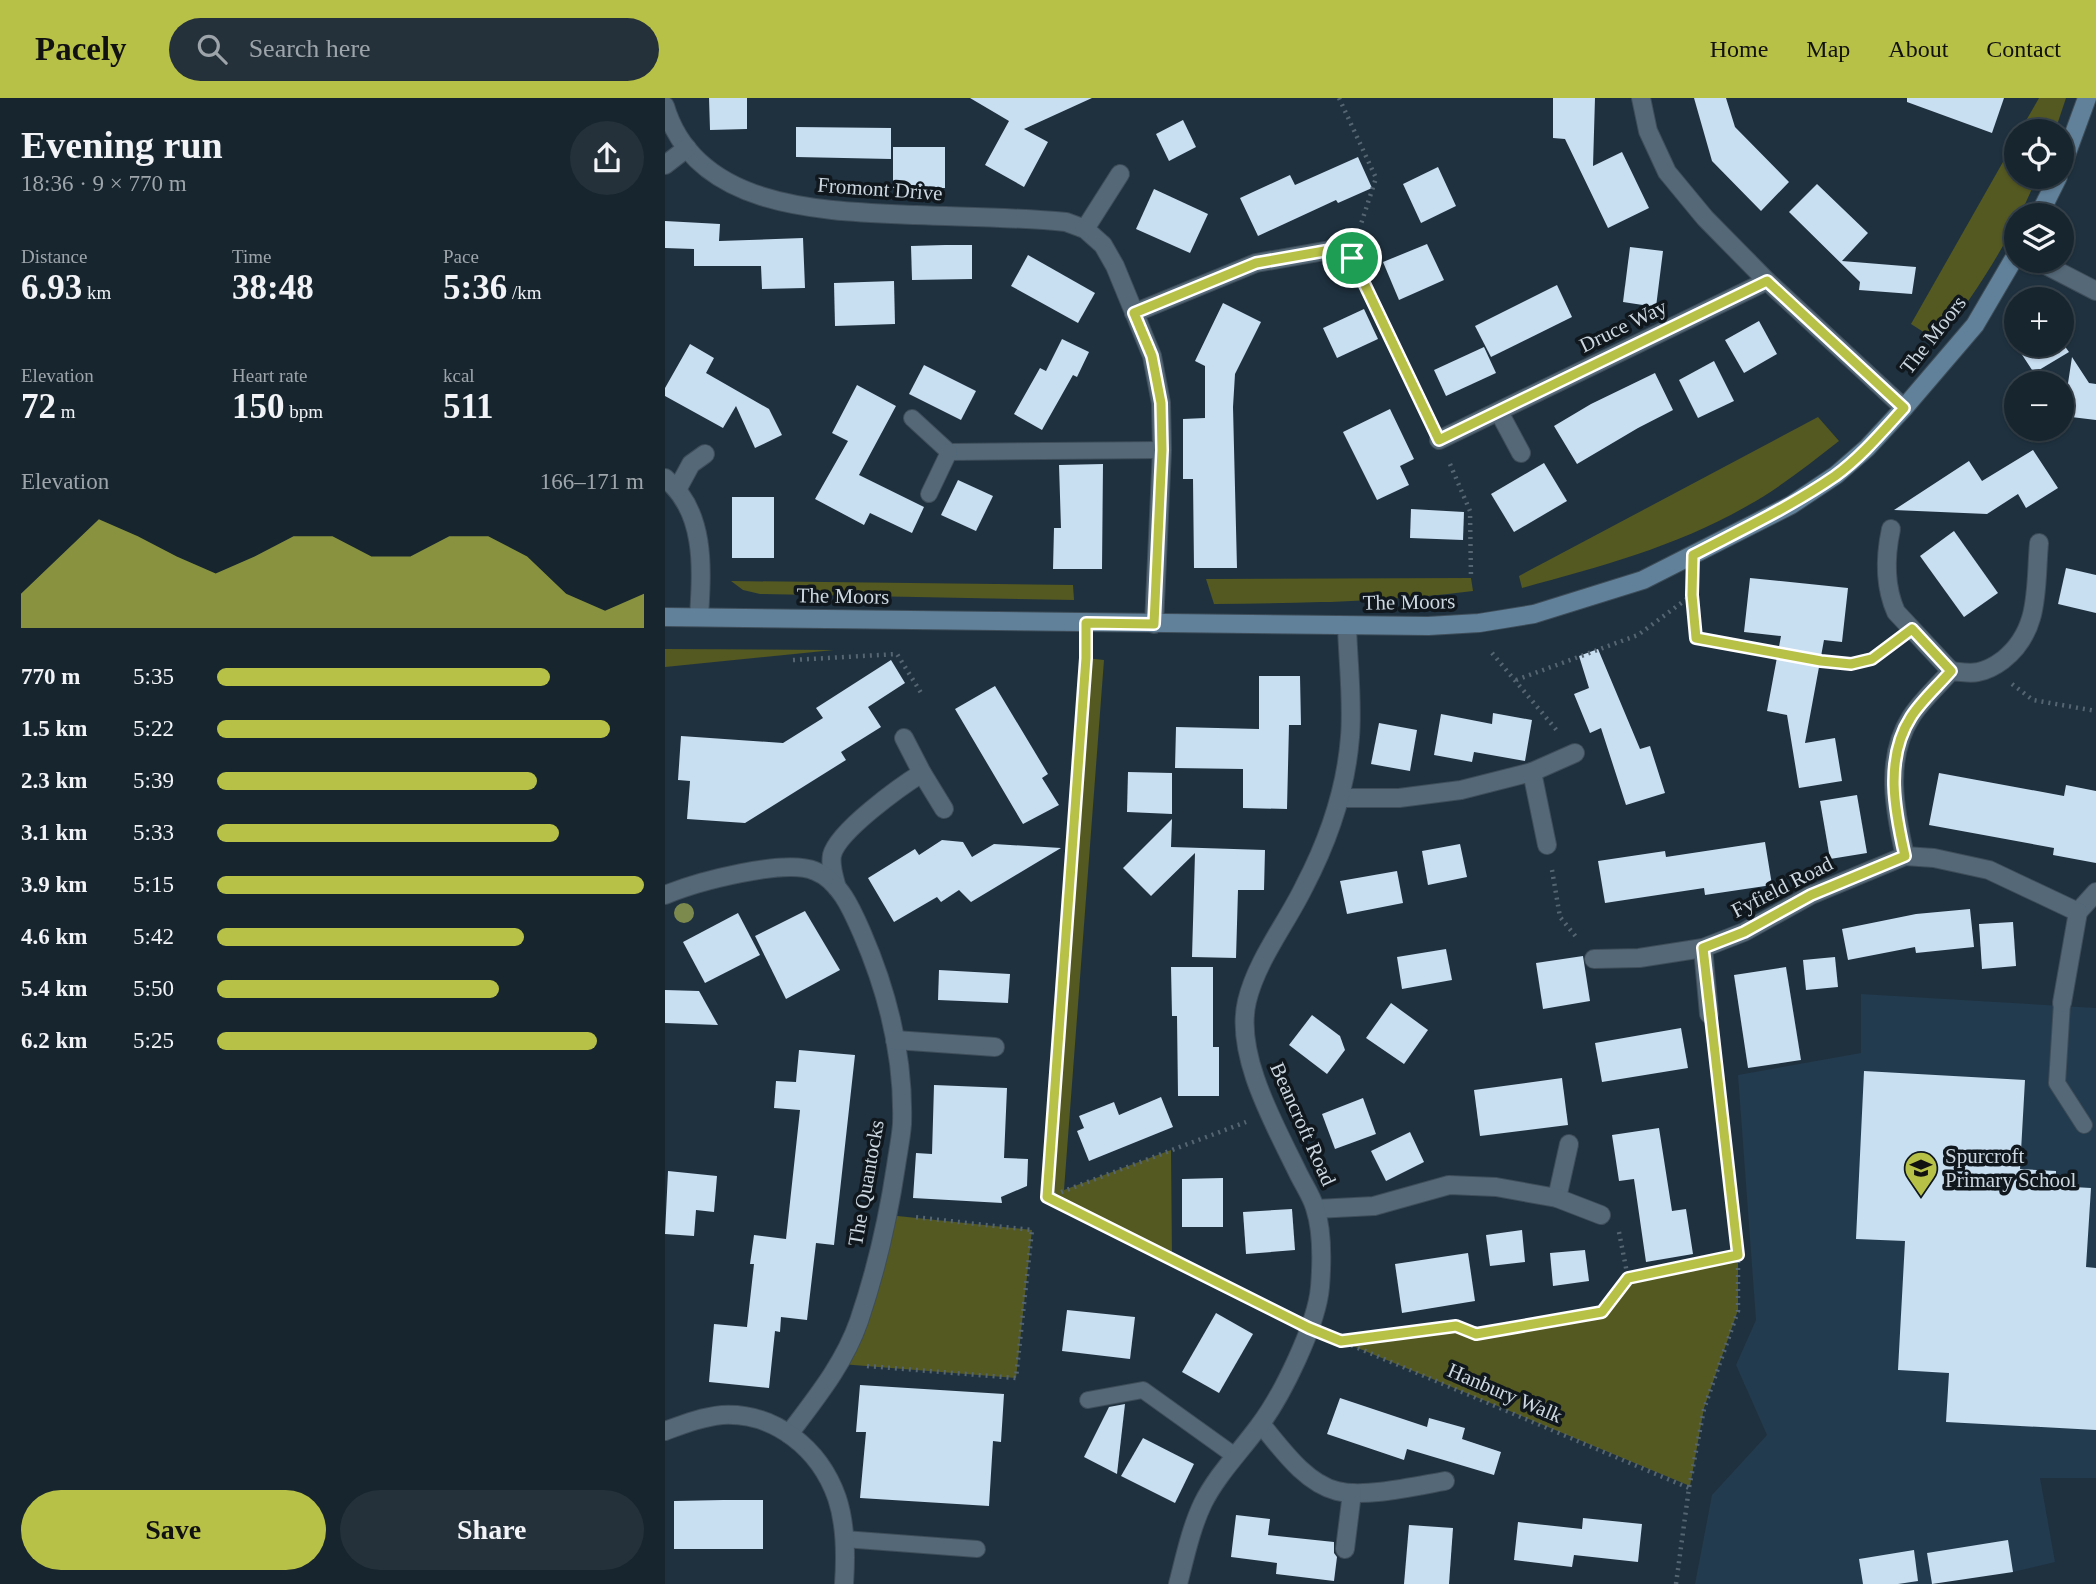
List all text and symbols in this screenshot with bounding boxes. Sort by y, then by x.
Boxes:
search box [169,18,659,81]
icon: search [193,30,231,68]
text: Pacely [35,31,127,67]
text: Search here [249,34,371,63]
text: Home [1710,36,1768,62]
text: Map [1806,36,1850,62]
text: About [1888,36,1948,62]
text: Contact [1986,36,2061,62]
map controls [2004,119,2074,441]
button: locate [2004,119,2074,189]
button: share [570,121,644,195]
text: Evening run [21,124,223,166]
text: 18:36 · 9 × 770 m [21,171,187,196]
street label: Fromont Drive [817,173,943,205]
button: layers [2004,203,2074,273]
pin [1322,228,1382,288]
icon: arrive [1333,239,1371,277]
text: Distance [21,246,87,267]
text: Time [232,246,271,267]
text: Pace [443,246,479,267]
text: 6.93 [21,268,82,307]
text: 38:48 [232,268,314,307]
text: 5:36 [443,268,507,307]
text: km [82,282,111,303]
text: /km [507,282,541,303]
button: + [2004,287,2074,357]
street label: The Moors [1895,291,1971,379]
street label: Druce Way [1575,294,1671,357]
text: Elevation [21,365,94,386]
text: Heart rate [232,365,307,386]
text: kcal [443,365,475,386]
button: − [2004,371,2074,441]
text: 72 [21,387,56,426]
text: 150 [232,387,285,426]
text: 511 [443,387,494,426]
text: m [56,401,76,422]
text: bpm [285,401,323,422]
text: Elevation [21,469,109,494]
text: 166–171 m [540,469,644,494]
street label: The Moors [796,583,890,609]
street label: The Moors [1362,589,1456,615]
text: 770 m [21,664,80,689]
text: 5:35 [133,664,174,689]
text: 1.5 km [21,716,87,741]
text: 5:22 [133,716,174,741]
text: 2.3 km [21,768,87,793]
text: 5:39 [133,768,174,793]
text: 3.1 km [21,820,87,845]
text: 5:33 [133,820,174,845]
street label: Fyfield Road [1727,851,1837,923]
text: 3.9 km [21,872,87,897]
text: 5:15 [133,872,174,897]
text: 4.6 km [21,924,87,949]
text: 5:42 [133,924,174,949]
text: 5.4 km [21,976,87,1001]
text: 5:50 [133,976,174,1001]
text: 6.2 km [21,1028,87,1053]
text: 5:25 [133,1028,174,1053]
street label: Beancroft Road [1265,1059,1341,1190]
street label: The Quantocks [843,1118,889,1248]
place label: Spurcroft Primary School [1945,1144,2076,1192]
school or university icon: Spurcroft Primary School [1902,1149,1940,1198]
street label: Hanbury Walk [1444,1358,1566,1428]
button: Save [21,1490,326,1570]
button: Share [340,1490,644,1570]

